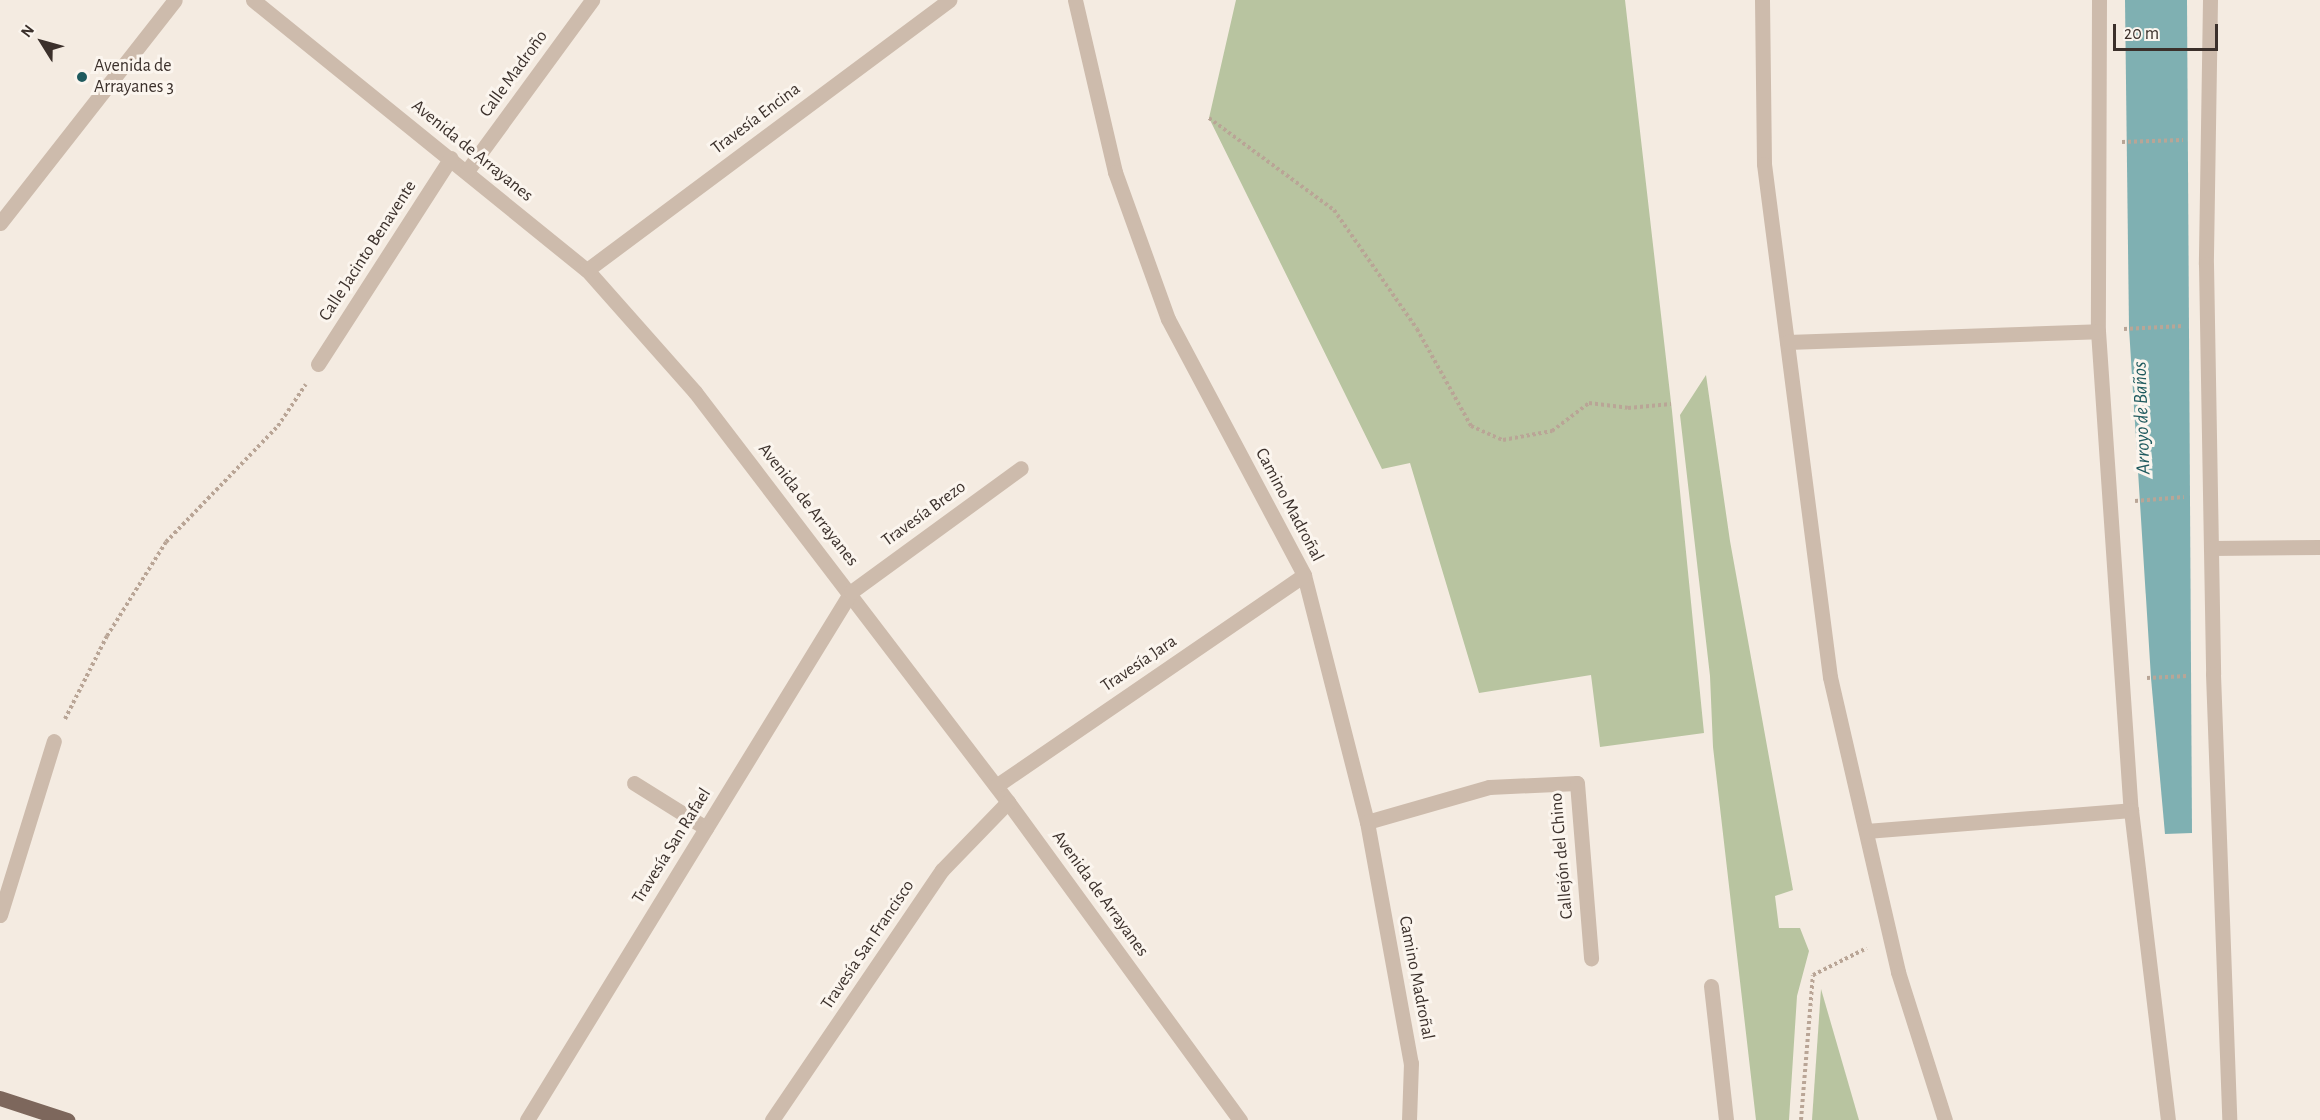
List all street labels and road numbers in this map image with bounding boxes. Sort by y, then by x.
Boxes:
street label: Calle Madroño [475,26,553,122]
street label: Travesía Encina [707,78,805,160]
street label: Avenida de Arrayanes [407,95,537,207]
street label: Calle Jacinto Benavente [315,177,421,325]
street label: Avenida de Arrayanes [753,439,863,571]
street label: Camino Madroñal [1250,445,1328,565]
street label: Travesía Brezo [878,476,970,552]
street label: Travesía Jara [1097,631,1181,697]
street label: Travesía San Rafael [628,784,716,908]
street label: Callejón del Chino [1546,792,1578,920]
street label: Avenida de Arrayanes [1047,827,1153,961]
street label: Travesía San Francisco [817,876,919,1014]
street label: Camino Madroñal [1393,914,1439,1042]

